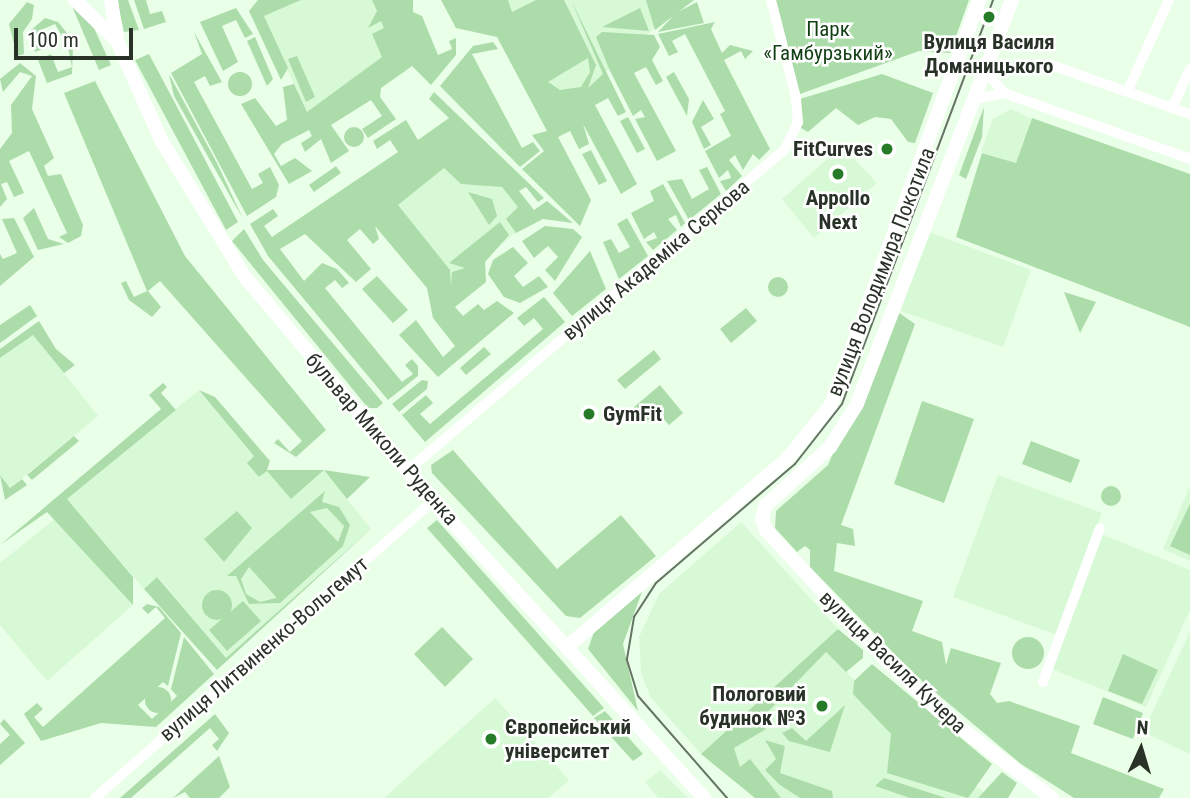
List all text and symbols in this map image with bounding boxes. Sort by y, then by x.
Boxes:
marker: Вулиця Василя Доманицького [979,7,999,27]
scale bar [18,14,136,58]
park label: Парк «Гамбурзький» [763,16,893,66]
text: 100 m [27,28,79,52]
place label: Вулиця Василя Доманицького [923,29,1055,79]
place label: FitCurves [793,136,873,162]
marker: FitCurves [879,141,895,157]
street label: вулиця Володимира Покотила [822,144,940,400]
marker: Appollo Next [830,166,846,182]
street label: вулиця Академіка Сєркова [557,174,755,346]
place label: Appollo Next [806,185,870,235]
street label: бульвар Миколи Руденка [300,348,464,530]
place label: GymFit [603,401,662,427]
marker: GymFit [581,406,597,422]
street label: вулиця Литвиненко-Вольгемут [155,552,373,746]
street label: вулиця Василя Кучера [814,585,972,739]
place label: Пологовий будинок №3 [699,681,806,731]
marker: Пологовий будинок №3 [812,696,832,716]
place label: Європейський університет [505,714,631,764]
north arrow [1106,714,1176,784]
text: N [1136,716,1149,739]
marker: Європейський університет [483,731,499,747]

